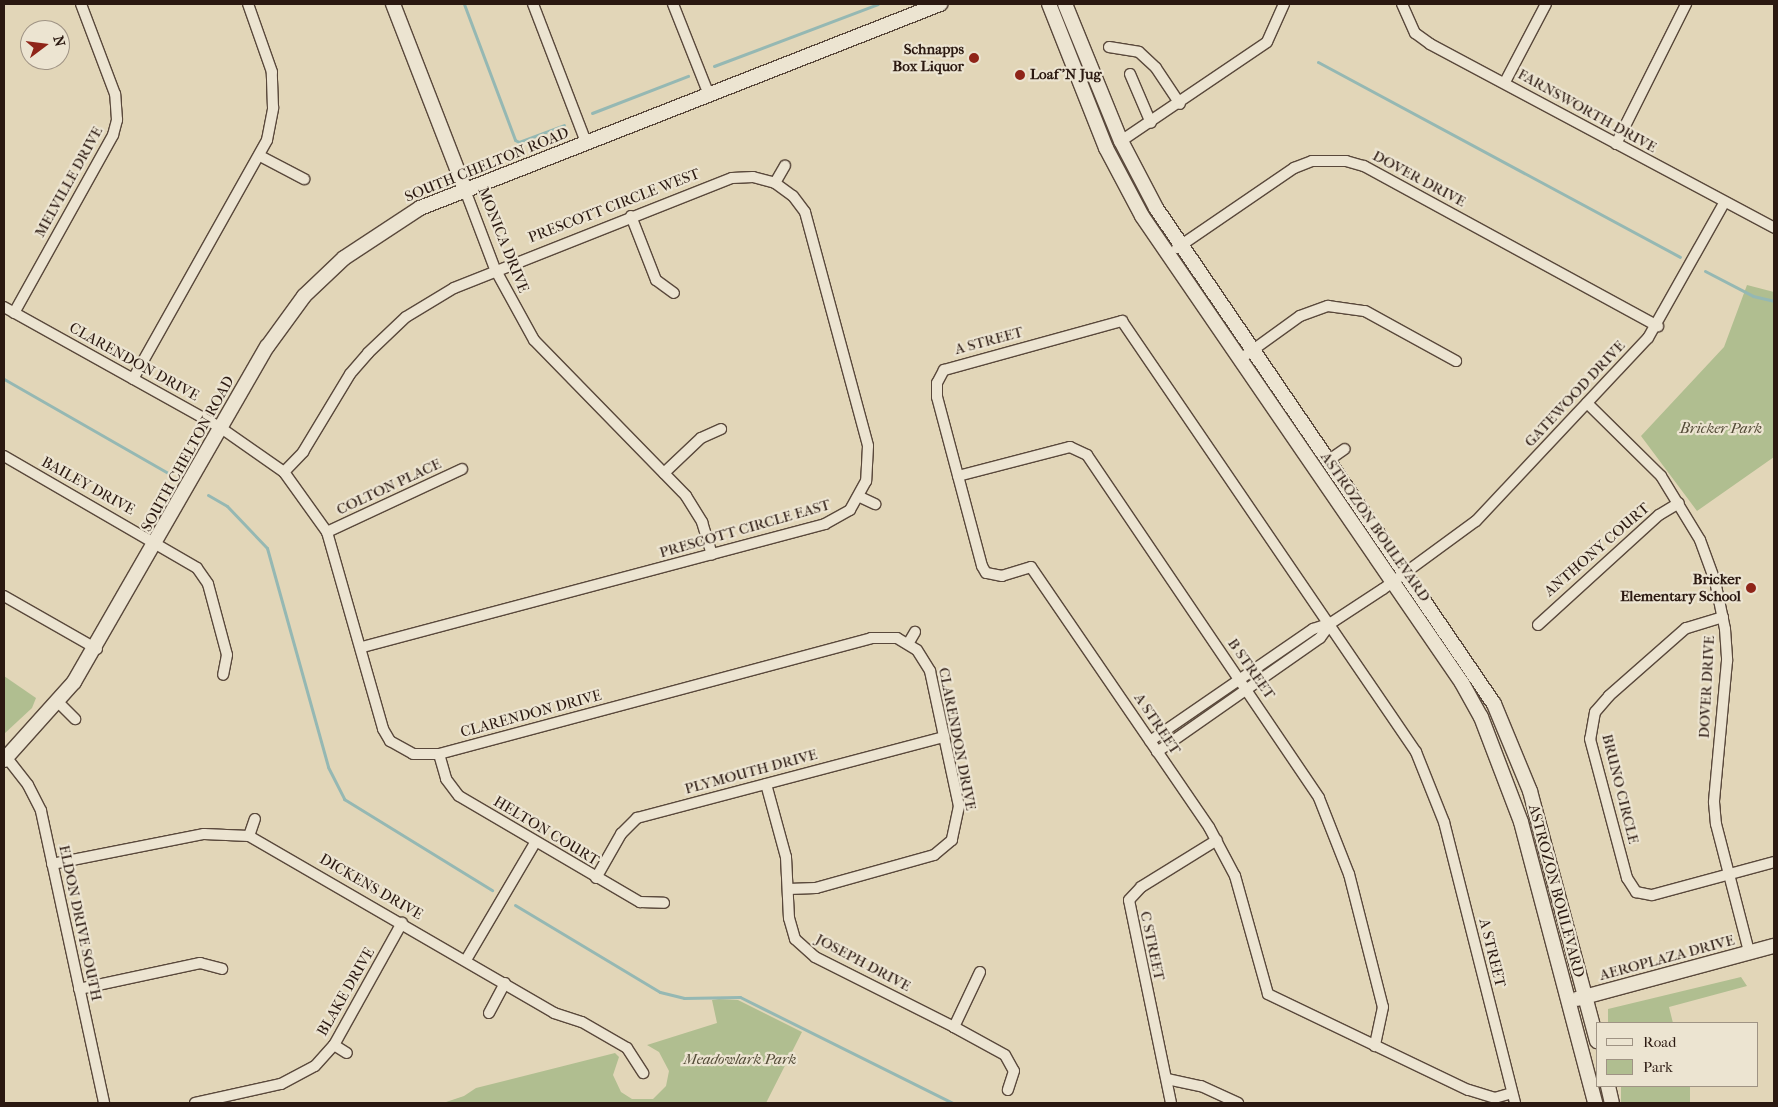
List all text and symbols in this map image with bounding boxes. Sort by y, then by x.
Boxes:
north arrow [20,20,70,70]
text: N [49,34,69,49]
place label: Schnapps Box Liquor [893,40,964,75]
marker: Schnapps Box Liquor [968,52,980,64]
street label: FARNSWORTH DRIVE [1514,65,1660,157]
place label: Loaf 'N Jug [1030,66,1102,84]
marker: Loaf 'N Jug [1014,69,1026,81]
street label: MELVILLE DRIVE [31,124,107,240]
street label: SOUTH CHELTON ROAD [402,124,572,206]
street label: DOVER DRIVE [1369,147,1469,211]
street label: PRESCOTT CIRCLE WEST [526,165,702,247]
street label: MONICA DRIVE [474,185,532,295]
street label: CLARENDON DRIVE [66,319,202,405]
street label: A STREET [953,323,1025,359]
street label: GATEWOOD DRIVE [1521,337,1629,451]
street label: SOUTH CHELTON ROAD [138,373,238,535]
park label: Bricker Park [1680,420,1762,438]
street label: ASTROZON BOULEVARD [1316,449,1434,605]
street label: BAILEY DRIVE [38,453,138,519]
street label: COLTON PLACE [334,455,444,519]
street label: PRESCOTT CIRCLE EAST [657,496,833,562]
street label: ANTHONY COURT [1541,499,1653,601]
place label: Bricker Elementary School [1620,570,1741,605]
marker: Bricker Elementary School [1745,582,1757,594]
street label: B STREET [1224,635,1278,703]
street label: DOVER DRIVE [1695,635,1719,739]
street label: CLARENDON DRIVE [934,666,980,812]
street label: CLARENDON DRIVE [459,687,603,741]
street label: A STREET [1130,690,1184,758]
street label: BRUNO CIRCLE [1598,732,1642,846]
street label: PLYMOUTH DRIVE [683,746,819,798]
street label: HELTON COURT [490,792,602,870]
street label: ASTROZON BOULEVARD [1524,802,1588,980]
street label: ELDON DRIVE SOUTH [55,843,105,1003]
street label: DICKENS DRIVE [316,850,426,924]
street label: C STREET [1136,910,1168,982]
street label: A STREET [1475,917,1509,989]
street label: JOSEPH DRIVE [812,930,914,996]
street label: AEROPLAZA DRIVE [1598,931,1736,985]
street label: BLAKE DRIVE [313,945,379,1039]
legend [1596,1022,1758,1087]
text: Road [1643,1033,1676,1051]
park label: Meadowlark Park [684,1051,796,1069]
text: Park [1643,1058,1673,1076]

